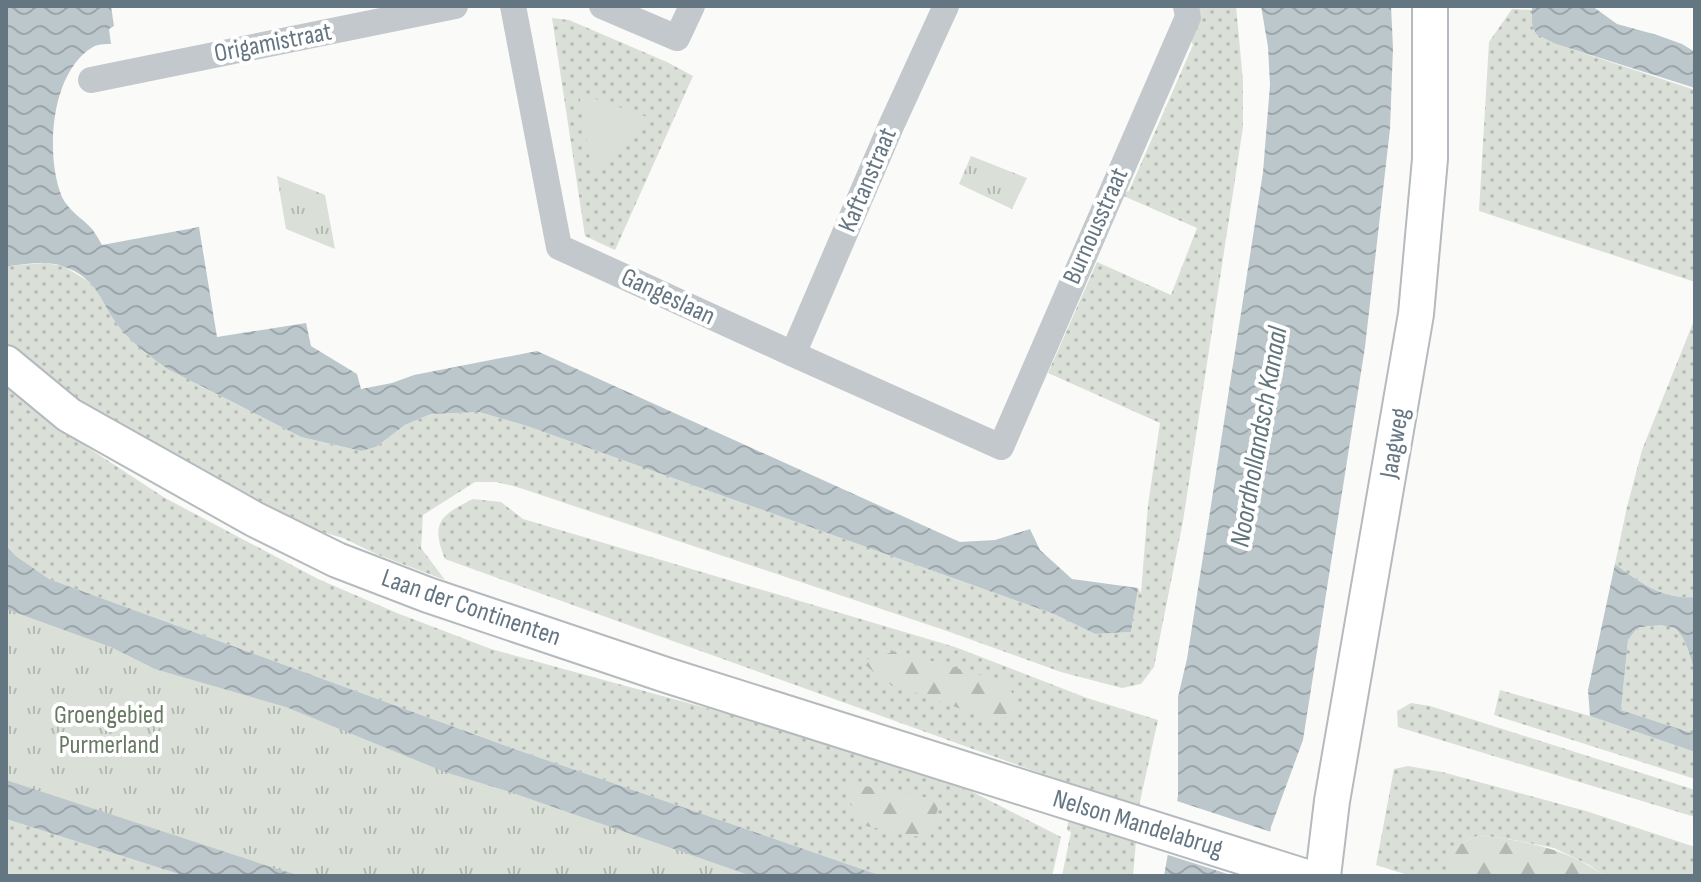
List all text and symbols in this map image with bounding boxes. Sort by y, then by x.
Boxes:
street label: Origamistraat [212,16,334,70]
street label: Kaftanstraat [832,123,904,237]
street label: Burnousstraat [1057,163,1135,289]
street label: Gangeslaan [616,262,720,332]
water label: Noordhollandsch Kanaal [1223,323,1295,550]
street label: Jaagweg [1373,405,1416,482]
street label: Laan der Continenten [377,563,565,653]
park label: Groengebied Purmerland [54,700,164,761]
street label: Nelson Mandelabrug [1049,783,1227,865]

